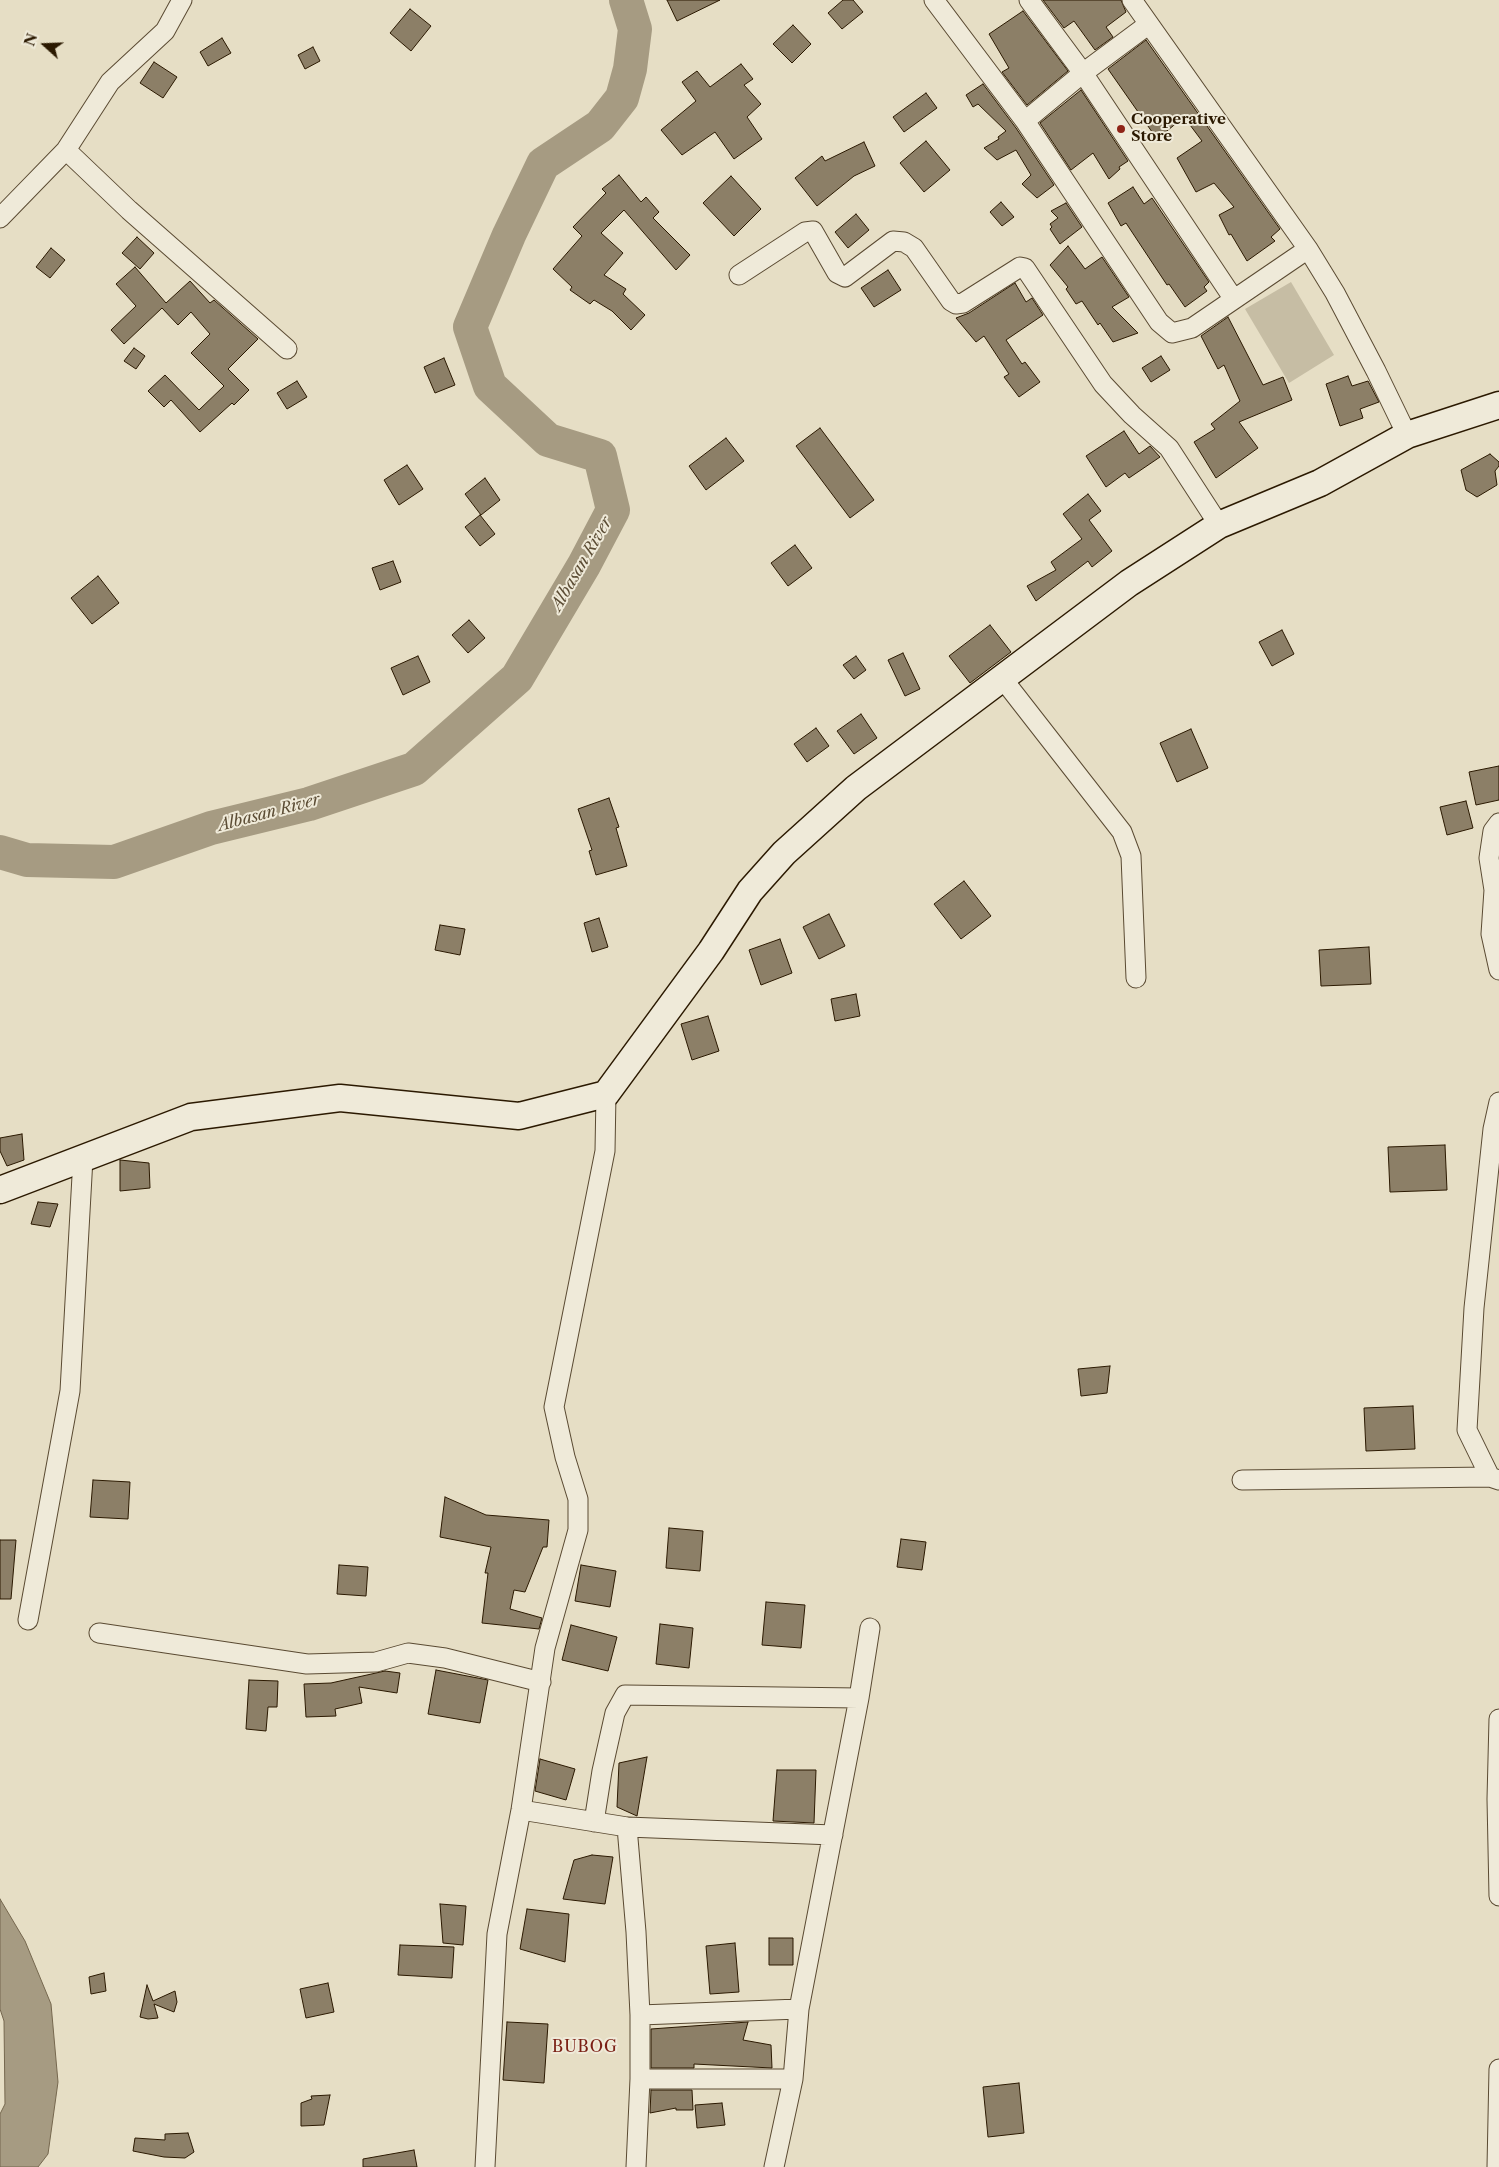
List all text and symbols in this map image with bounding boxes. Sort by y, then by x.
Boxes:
north arrow [20,20,70,70]
text: N [20,31,41,49]
place label: Cooperative Store [1131,111,1226,146]
marker: Cooperative Store [1115,123,1127,135]
water label: Albasan River [547,514,617,614]
water label: Albasan River [216,790,322,836]
district label: BUBOG [551,2037,619,2057]

